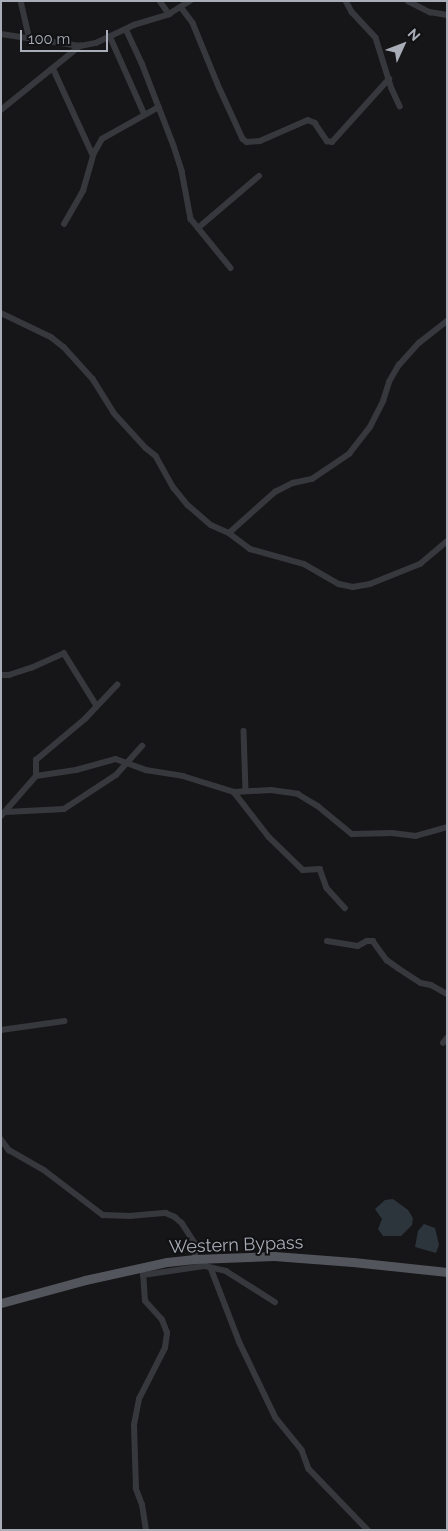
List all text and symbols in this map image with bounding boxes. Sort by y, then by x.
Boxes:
scale bar [22,20,110,52]
north arrow [378,20,428,70]
text: N [404,25,423,44]
text: 100 m [28,30,70,48]
street label: Western Bypass [168,1232,304,1258]

